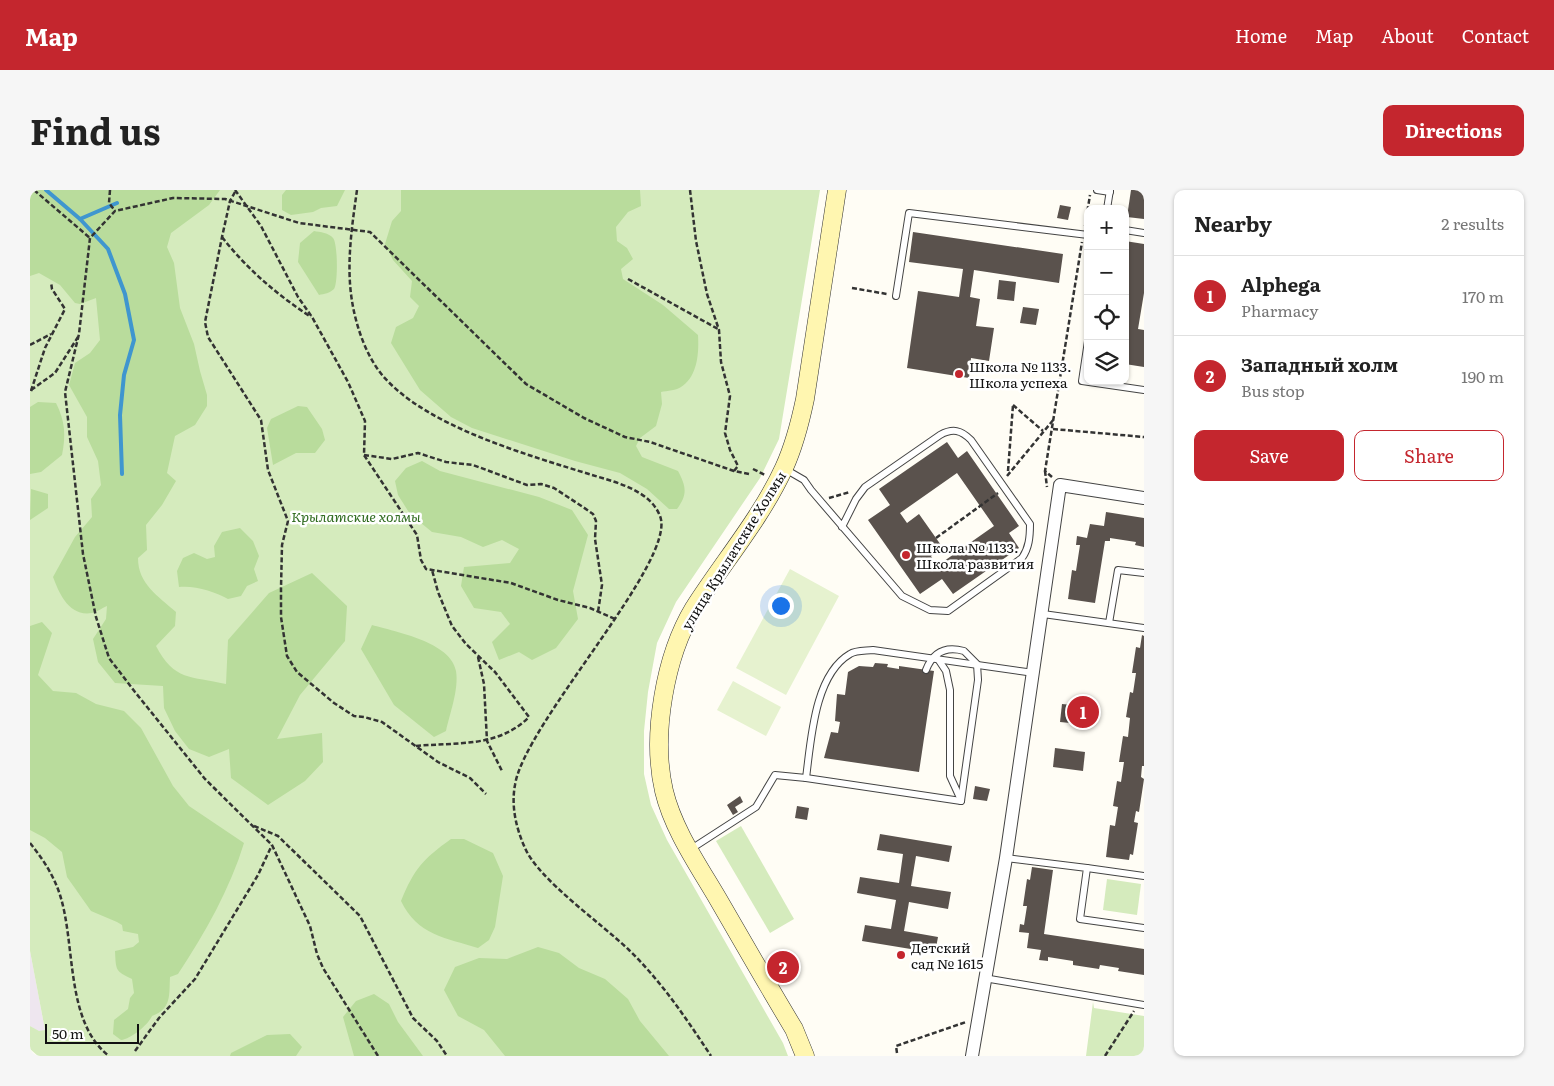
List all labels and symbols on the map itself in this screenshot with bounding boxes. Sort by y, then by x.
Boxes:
place label: Школа № 1133. Школа успеха [969,356,1072,392]
marker: Школа № 1133. Школа успеха [953,368,965,380]
street label: улица Крылатские Холмы [676,467,790,633]
park label: Крылатские холмы [291,506,421,526]
place label: Школа № 1133. Школа развития [916,537,1034,573]
marker: Школа № 1133. Школа развития [900,549,912,561]
your location [768,593,794,619]
pin: 1 [1067,693,1099,731]
place label: Детский сад № 1615 [911,937,983,973]
pin: 2 [767,948,799,986]
marker: Детский сад № 1615 [895,949,907,961]
scale bar [45,1021,139,1044]

